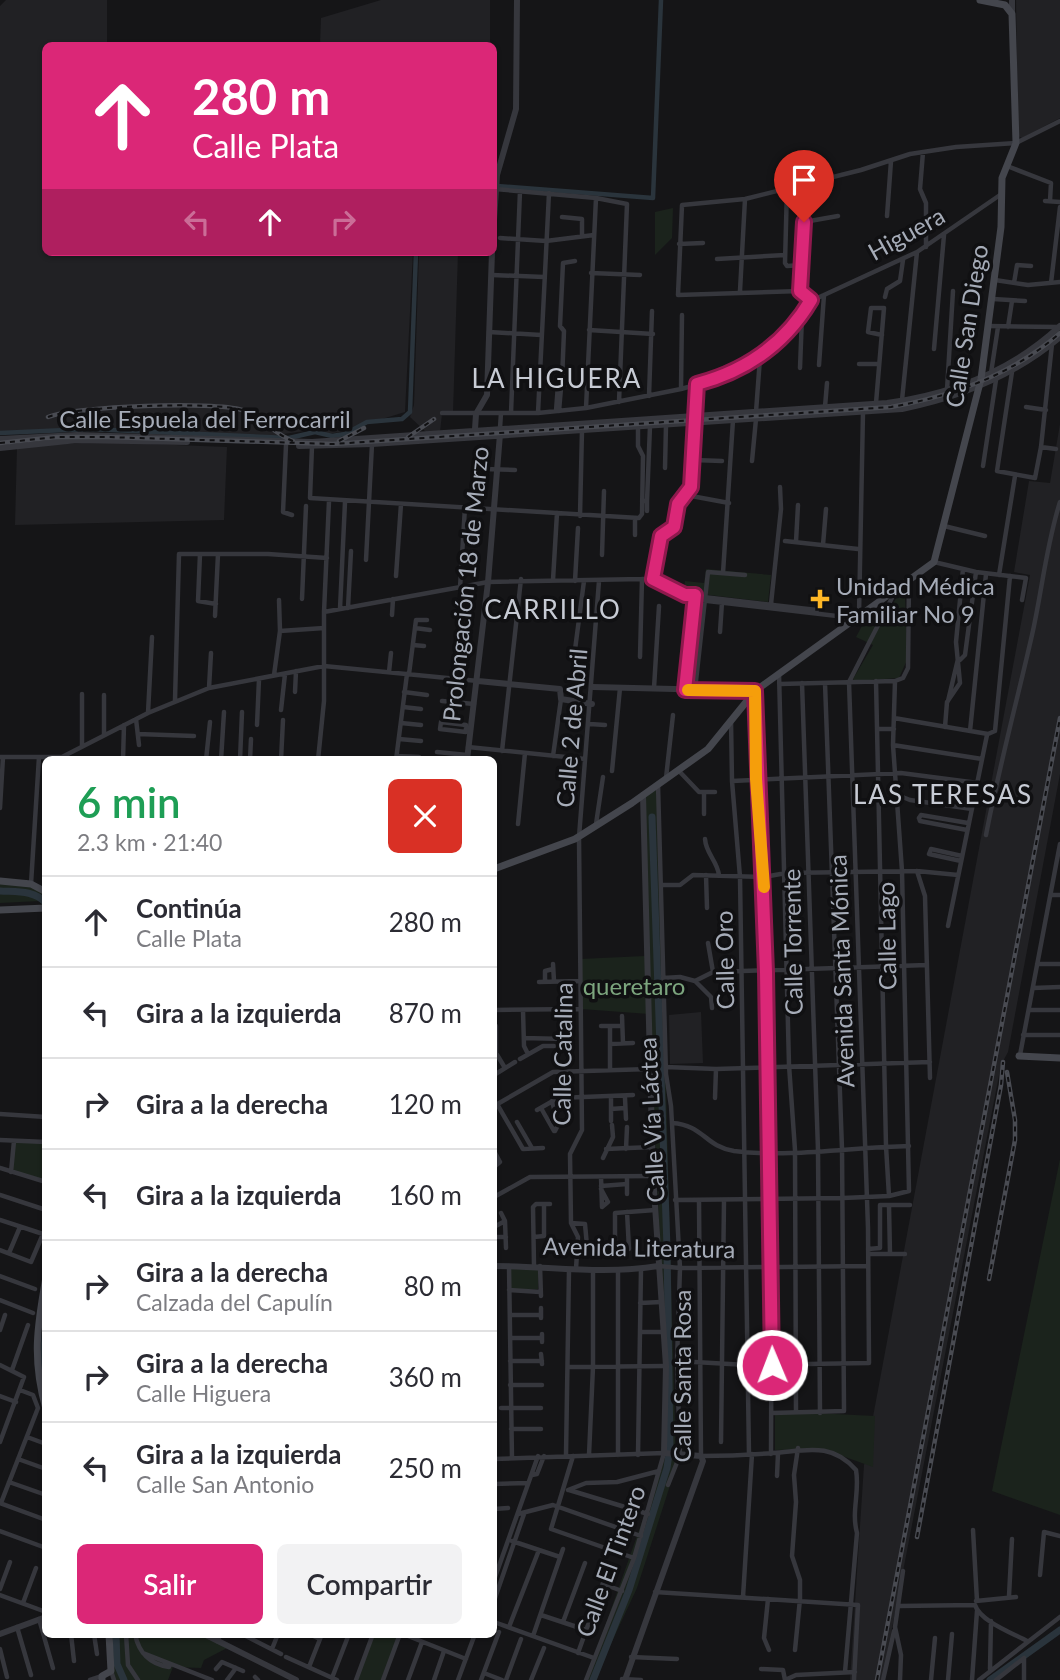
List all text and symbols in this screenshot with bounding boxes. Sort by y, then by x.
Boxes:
text: 280 m [192,67,330,125]
icon: ahead [77,70,168,161]
text: Calle Plata [192,126,339,165]
pin [774,150,834,222]
icon: arrive [785,161,823,199]
street label: Higuera [863,200,949,266]
icon: left [178,203,216,241]
icon: ahead [251,203,289,241]
icon: right [324,203,362,241]
street label: Calle San Diego [939,242,993,410]
district label: LA HIGUERA [472,362,642,394]
street label: Calle Espuela del Ferrocarril [59,404,351,433]
street label: Prolongación 18 de Marzo [436,445,494,723]
place label: Unidad Médica Familiar No 9 [836,571,995,628]
marker: Unidad Médica Familiar No 9 [810,589,830,609]
district label: CARRILLO [484,593,622,625]
street label: Calle 2 de Abril [550,647,592,809]
text: 6 min [77,777,181,827]
district label: LAS TERESAS [853,778,1033,810]
button: close [388,779,462,853]
text: 2.3 km · 21:40 [77,828,222,856]
street label: Avenida Santa Mónica [822,854,860,1088]
street label: Calle Torrente [776,869,808,1015]
street label: Calle Lago [871,882,901,990]
text: Continúa [136,892,242,924]
icon: ahead [77,903,115,941]
text: 280 m [389,906,462,938]
street label: Calle Oro [709,910,739,1010]
text: Calle Plata [136,924,242,952]
park label: queretaro [583,971,685,1000]
street label: Calle Catalina [546,982,578,1126]
icon: left [77,994,115,1032]
text: Gira a la izquierda [136,997,342,1029]
text: 870 m [389,997,462,1029]
street label: Calle Vía Láctea [632,1037,670,1203]
icon: right [77,1085,115,1123]
text: Gira a la derecha [136,1088,328,1120]
text: 120 m [389,1088,462,1120]
icon: left [77,1176,115,1214]
text: Gira a la izquierda [136,1179,342,1211]
text: 160 m [389,1179,462,1211]
street label: Avenida Literatura [542,1231,736,1263]
text: Gira a la derecha [136,1256,328,1288]
icon: right [77,1267,115,1305]
text: 80 m [404,1270,462,1302]
text: Calzada del Capulín [136,1288,333,1316]
street label: Calle Santa Rosa [667,1290,696,1462]
position arrow [735,1328,809,1402]
text: Gira a la derecha [136,1347,328,1379]
icon: right [77,1358,115,1396]
text: 360 m [389,1361,462,1393]
text: Calle Higuera [136,1379,271,1407]
text: Gira a la izquierda [136,1438,342,1470]
icon: left [77,1449,115,1487]
text: 250 m [389,1452,462,1484]
text: Calle San Antonio [136,1470,314,1498]
street label: Calle El Tintero [569,1481,651,1641]
button: Salir [77,1544,263,1624]
button: Compartir [277,1544,462,1624]

